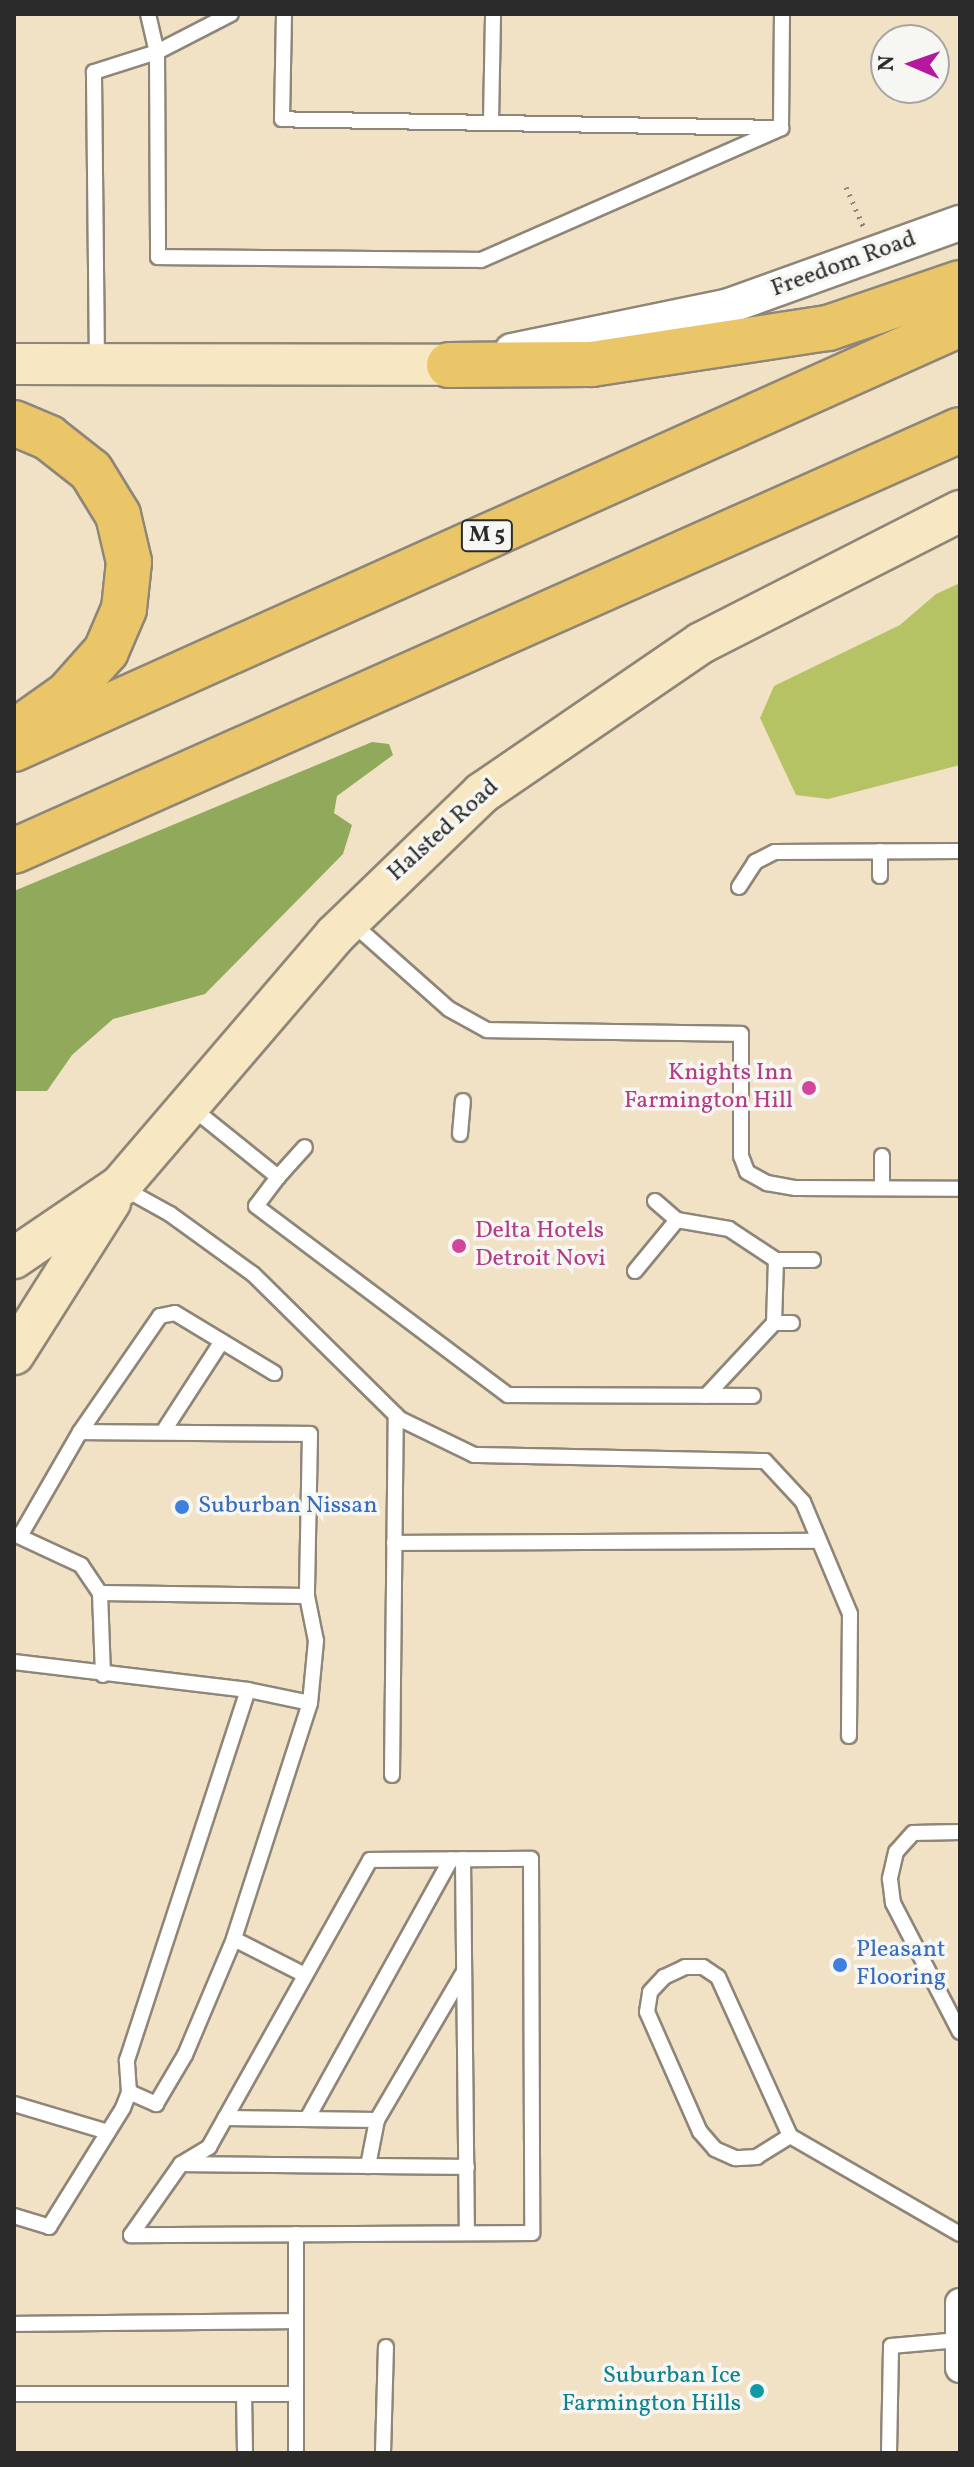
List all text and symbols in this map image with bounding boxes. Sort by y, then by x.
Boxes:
north arrow [870,24,950,104]
text: N [872,55,903,72]
street label: Freedom Road [768,225,920,305]
road number: M 5 [459,518,515,554]
street label: Halsted Road [383,774,505,888]
place label: Knights Inn Farmington Hill [624,1060,793,1116]
marker: Knights Inn Farmington Hill [800,1079,818,1097]
place label: Delta Hotels Detroit Novi [475,1218,606,1274]
marker: Delta Hotels Detroit Novi [450,1237,468,1255]
place label: Suburban Nissan [198,1493,378,1521]
marker: Suburban Nissan [173,1498,191,1516]
place label: Pleasant Flooring [856,1937,946,1993]
marker: Pleasant Flooring [831,1956,849,1974]
place label: Suburban Ice Farmington Hills [562,2363,741,2419]
marker: Suburban Ice Farmington Hills [748,2382,766,2400]

